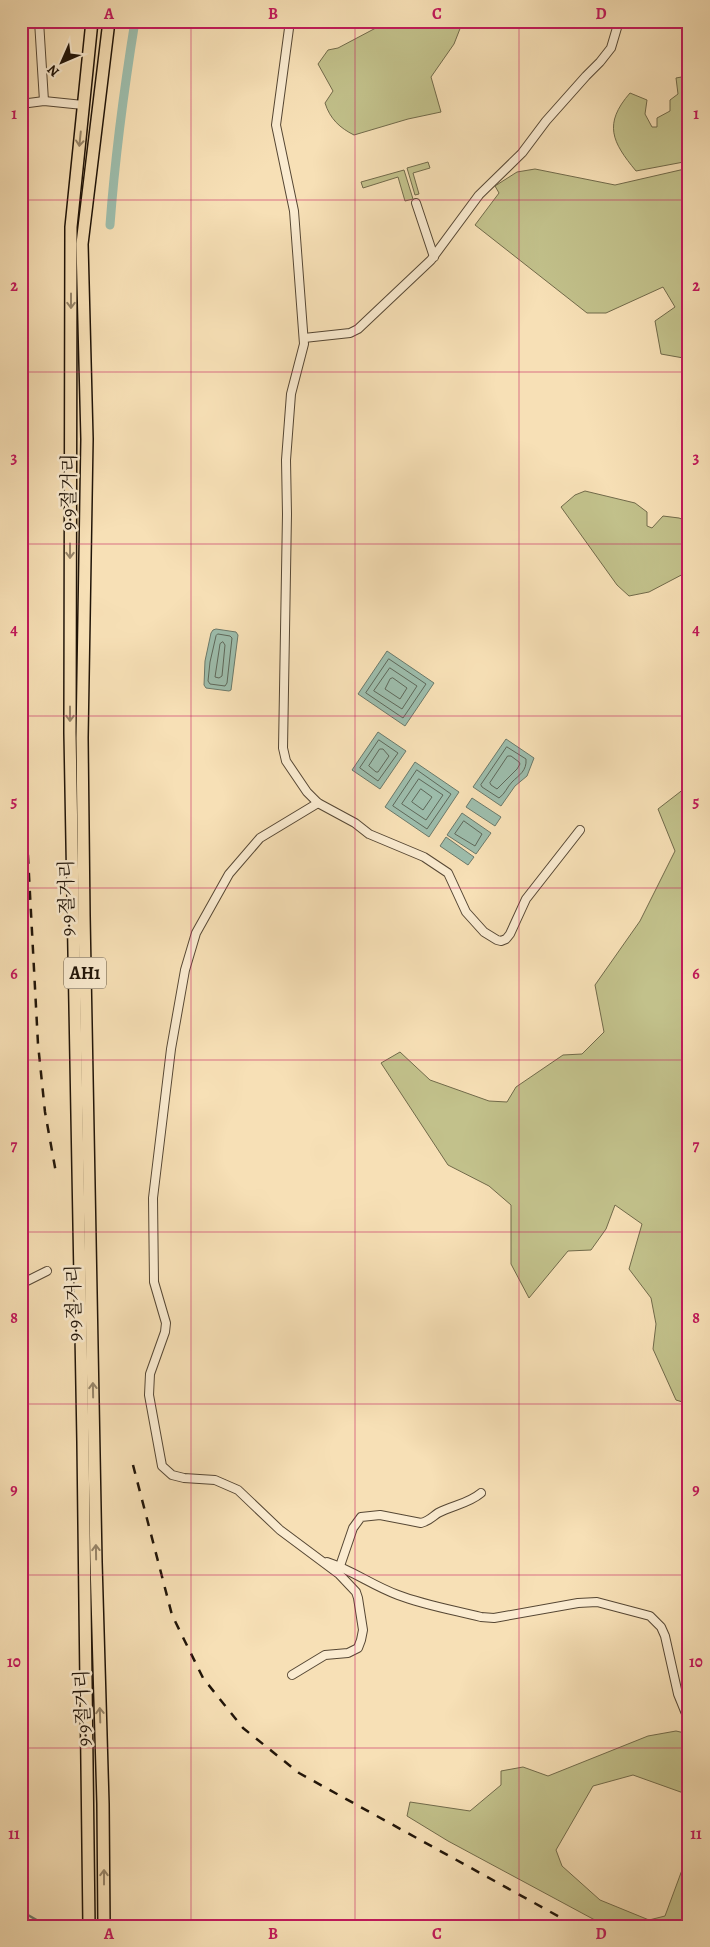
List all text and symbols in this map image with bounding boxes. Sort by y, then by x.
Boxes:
text: A [103,3,115,25]
text: B [268,3,278,25]
text: C [432,3,442,25]
text: D [595,3,607,25]
north arrow [38,38,88,88]
text: N [43,61,63,81]
text: 1 [11,103,17,125]
text: 1 [693,103,699,125]
one-way arrow [75,131,85,147]
text: 2 [10,275,18,297]
text: 2 [692,275,700,297]
one-way arrow [66,293,76,309]
text: 3 [11,447,18,469]
text: 3 [693,447,700,469]
street label: 9·9절거리 [55,453,83,531]
one-way arrow [65,543,75,559]
text: 4 [10,619,18,641]
text: 4 [692,619,700,641]
one-way arrow [65,706,75,722]
text: 5 [11,791,18,813]
text: 5 [693,791,700,813]
street label: 9·9절거리 [53,859,81,937]
road number: AH1 [64,958,106,988]
text: 6 [10,963,18,985]
text: 6 [692,963,700,985]
text: 7 [11,1135,18,1157]
text: 7 [693,1135,700,1157]
street label: 9·9절거리 [60,1264,88,1342]
text: 8 [10,1307,18,1329]
text: 8 [692,1307,700,1329]
one-way arrow [88,1382,98,1398]
text: 9 [10,1479,18,1501]
text: 9 [692,1479,700,1501]
one-way arrow [91,1544,101,1560]
text: 10 [7,1651,21,1673]
text: 10 [689,1651,703,1673]
street label: 9·9절거리 [69,1669,97,1747]
one-way arrow [96,1707,105,1723]
text: 11 [8,1823,20,1845]
text: 11 [690,1823,702,1845]
one-way arrow [99,1869,109,1886]
text: A [103,1923,115,1945]
text: B [268,1923,278,1945]
text: C [432,1923,442,1945]
text: D [595,1923,607,1945]

